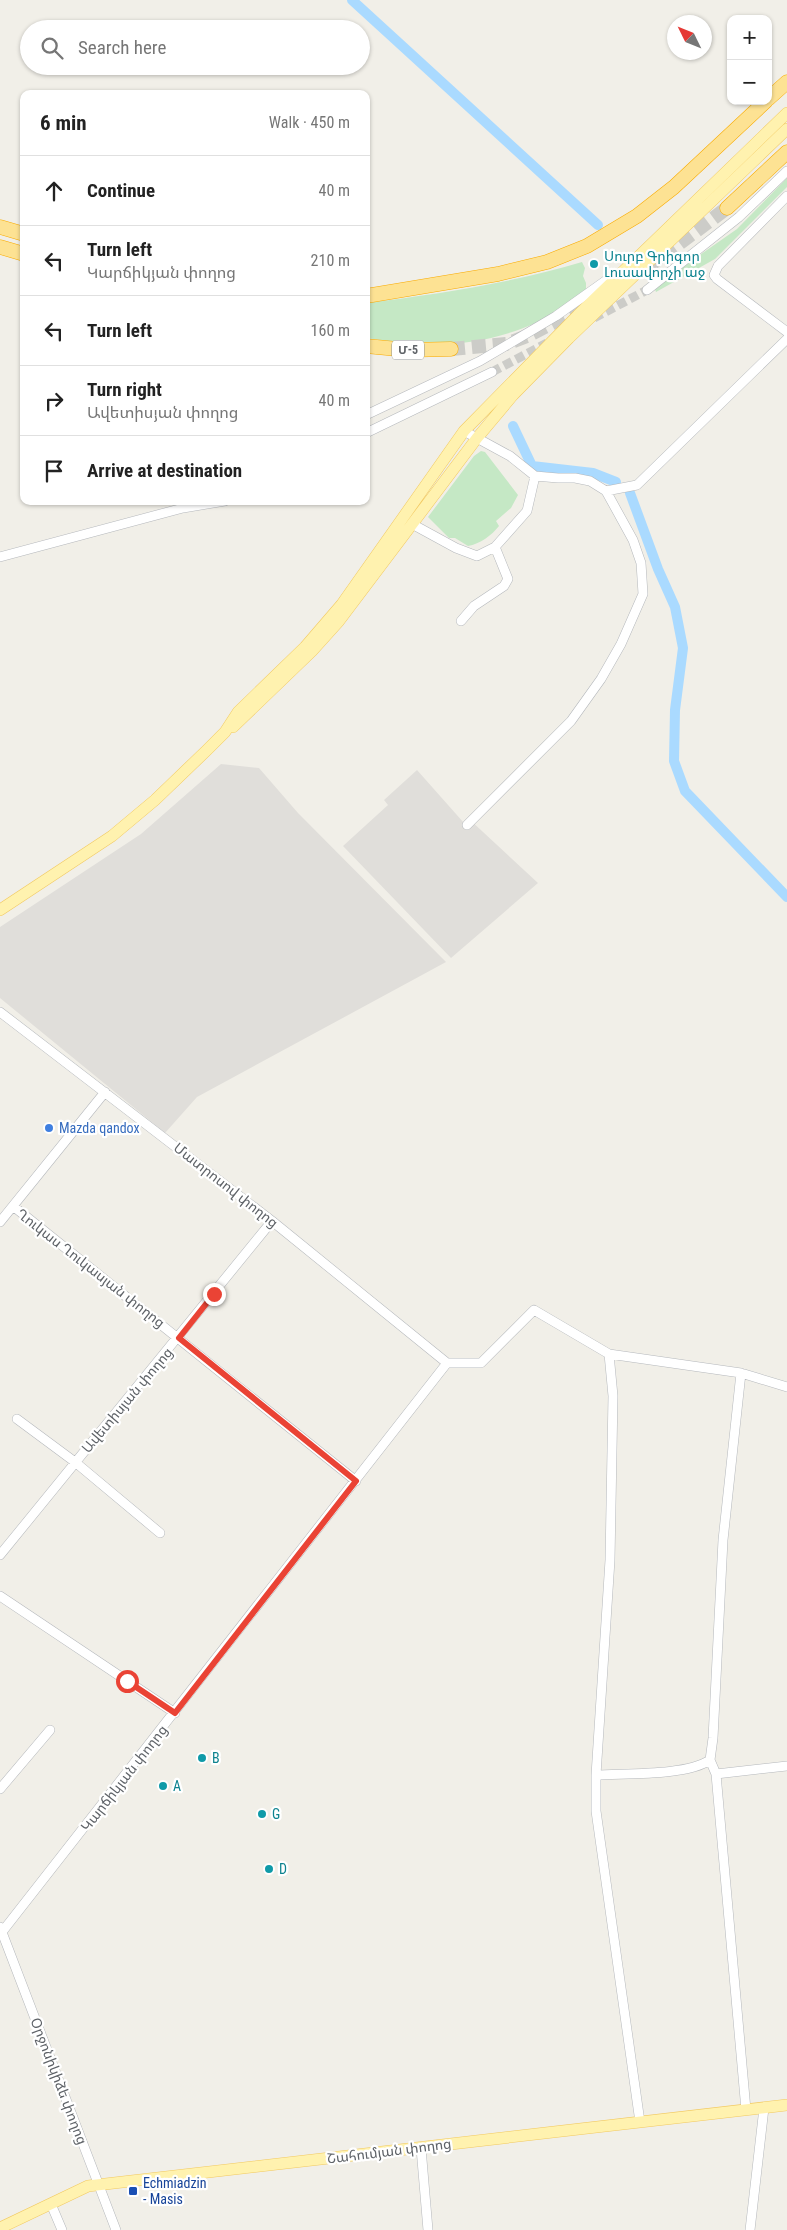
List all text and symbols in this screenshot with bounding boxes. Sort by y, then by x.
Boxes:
north arrow [667,15,712,60]
map controls [727,15,772,105]
button: + [727,15,772,60]
search box [20,20,370,75]
icon: search [38,34,66,62]
text: Search here [78,36,166,59]
button: − [727,60,772,105]
text: 6 min [40,111,87,135]
text: Walk · 450 m [269,113,350,132]
icon: ahead [40,177,68,205]
text: Continue [87,179,155,202]
text: 40 m [318,181,350,200]
text: Turn left [87,238,152,261]
icon: left [40,247,68,275]
place label: Սուրբ Գրիգոր Լուսավորչի աջ [604,248,705,280]
text: 210 m [311,251,350,270]
marker: Սուրբ Գրիգոր Լուսավորչի աջ [588,258,600,270]
text: Կարճիկյան փողոց [87,263,236,282]
icon: left [40,317,68,345]
text: Turn left [87,319,152,342]
text: 160 m [311,321,350,340]
road number: Մ-5 [392,340,424,360]
text: Turn right [87,378,162,401]
icon: right [40,387,68,415]
text: 40 m [318,391,350,410]
text: Ավետիսյան փողոց [87,403,238,422]
icon: arrive [40,457,68,485]
text: Arrive at destination [87,459,242,482]
place label: Mazda qandox [59,1120,140,1136]
marker: Mazda qandox [43,1122,55,1134]
street label: Մատրոսով փողոց [171,1139,281,1231]
street label: Ղուկաս Ղուկասյան փողոց [14,1205,168,1331]
route end [203,1283,226,1306]
street label: Ավետիսյան փողոց [78,1344,176,1456]
route start [116,1670,139,1693]
street label: Կարճիկյան փողոց [78,1722,170,1834]
place label: B [212,1750,220,1766]
marker: B [196,1752,208,1764]
place label: A [173,1778,181,1794]
marker: A [157,1780,169,1792]
place label: G [272,1806,280,1822]
marker: G [256,1808,268,1820]
place label: D [279,1861,287,1877]
marker: D [263,1863,275,1875]
street label: Օրջոնիկիձե փողոց [27,2015,91,2147]
street label: Շահումյան փողոց [326,2135,452,2167]
place label: Echmiadzin - Masis [143,2175,207,2207]
marker: Echmiadzin - Masis [127,2185,139,2197]

